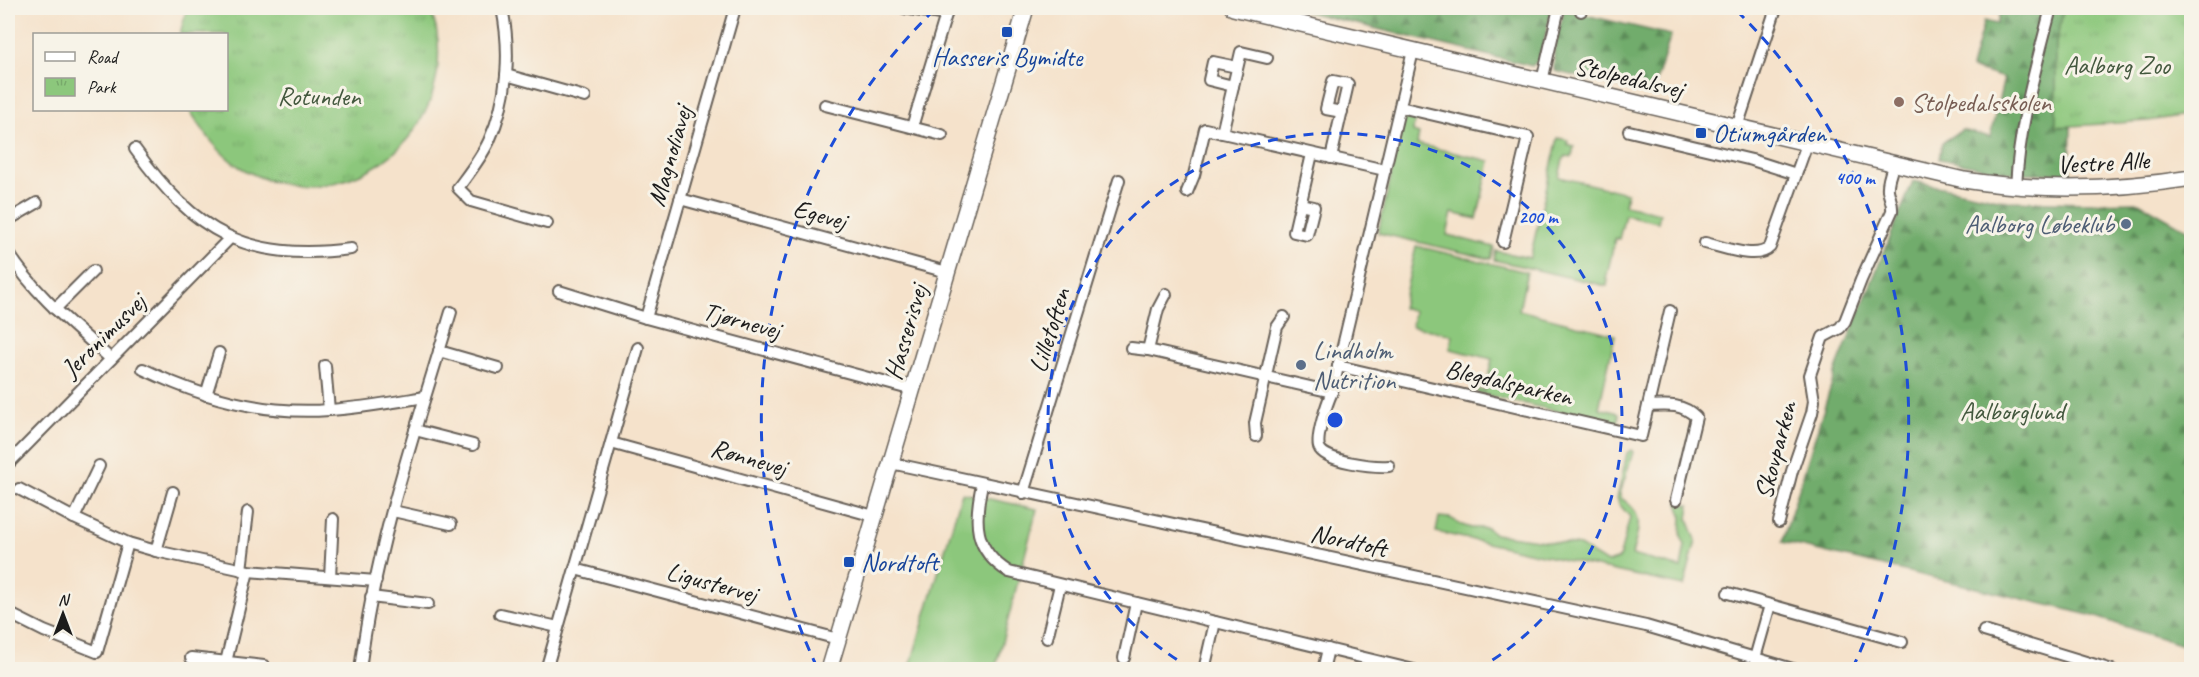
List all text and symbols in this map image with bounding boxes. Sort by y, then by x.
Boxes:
marker: Hasseris Bymidte [1000,25,1014,39]
legend [33,33,228,111]
place label: Hasseris Bymidte [932,41,1084,74]
text: Road [87,46,120,68]
street label: Stolpedalsvej [1572,49,1690,107]
park label: Aalborg Zoo [2064,49,2172,82]
text: Park [87,76,117,98]
park label: Rotunden [277,80,362,113]
place label: Stolpedalsskolen [1911,86,2052,119]
marker: Stolpedalsskolen [1892,95,1906,109]
street label: Magnoliavej [639,99,701,210]
place label: Otiumgården [1713,117,1827,150]
marker: Otiumgården [1694,126,1708,140]
street label: Vestre Alle [2056,144,2152,181]
text: 400 m [1836,167,1876,189]
street label: Egevej [790,192,853,238]
text: 200 m [1519,206,1559,228]
place label: Aalborg Løbeklub [1965,208,2116,241]
marker: Aalborg Løbeklub [2119,217,2133,231]
street label: Hasserisvej [876,278,936,384]
street label: Lilletoften [1021,283,1078,376]
street label: Jeronimusvej [53,284,155,386]
street label: Tjørnevej [700,294,787,347]
place label: Lindholm Nutrition [1313,334,1397,397]
street label: Blegdalsparken [1442,352,1577,413]
marker: Lindholm Nutrition [1294,358,1308,372]
park label: Aalborglund [1960,395,2068,428]
street label: Skovparken [1747,396,1805,503]
centre of rings [1325,410,1345,430]
street label: Rønnevej [707,431,793,485]
street label: Nordtoft [1308,516,1393,565]
place label: Nordtoft [861,546,941,579]
street label: Ligustervej [663,555,764,611]
marker: Nordtoft [842,555,856,569]
north arrow [33,584,93,644]
text: N [58,590,71,610]

